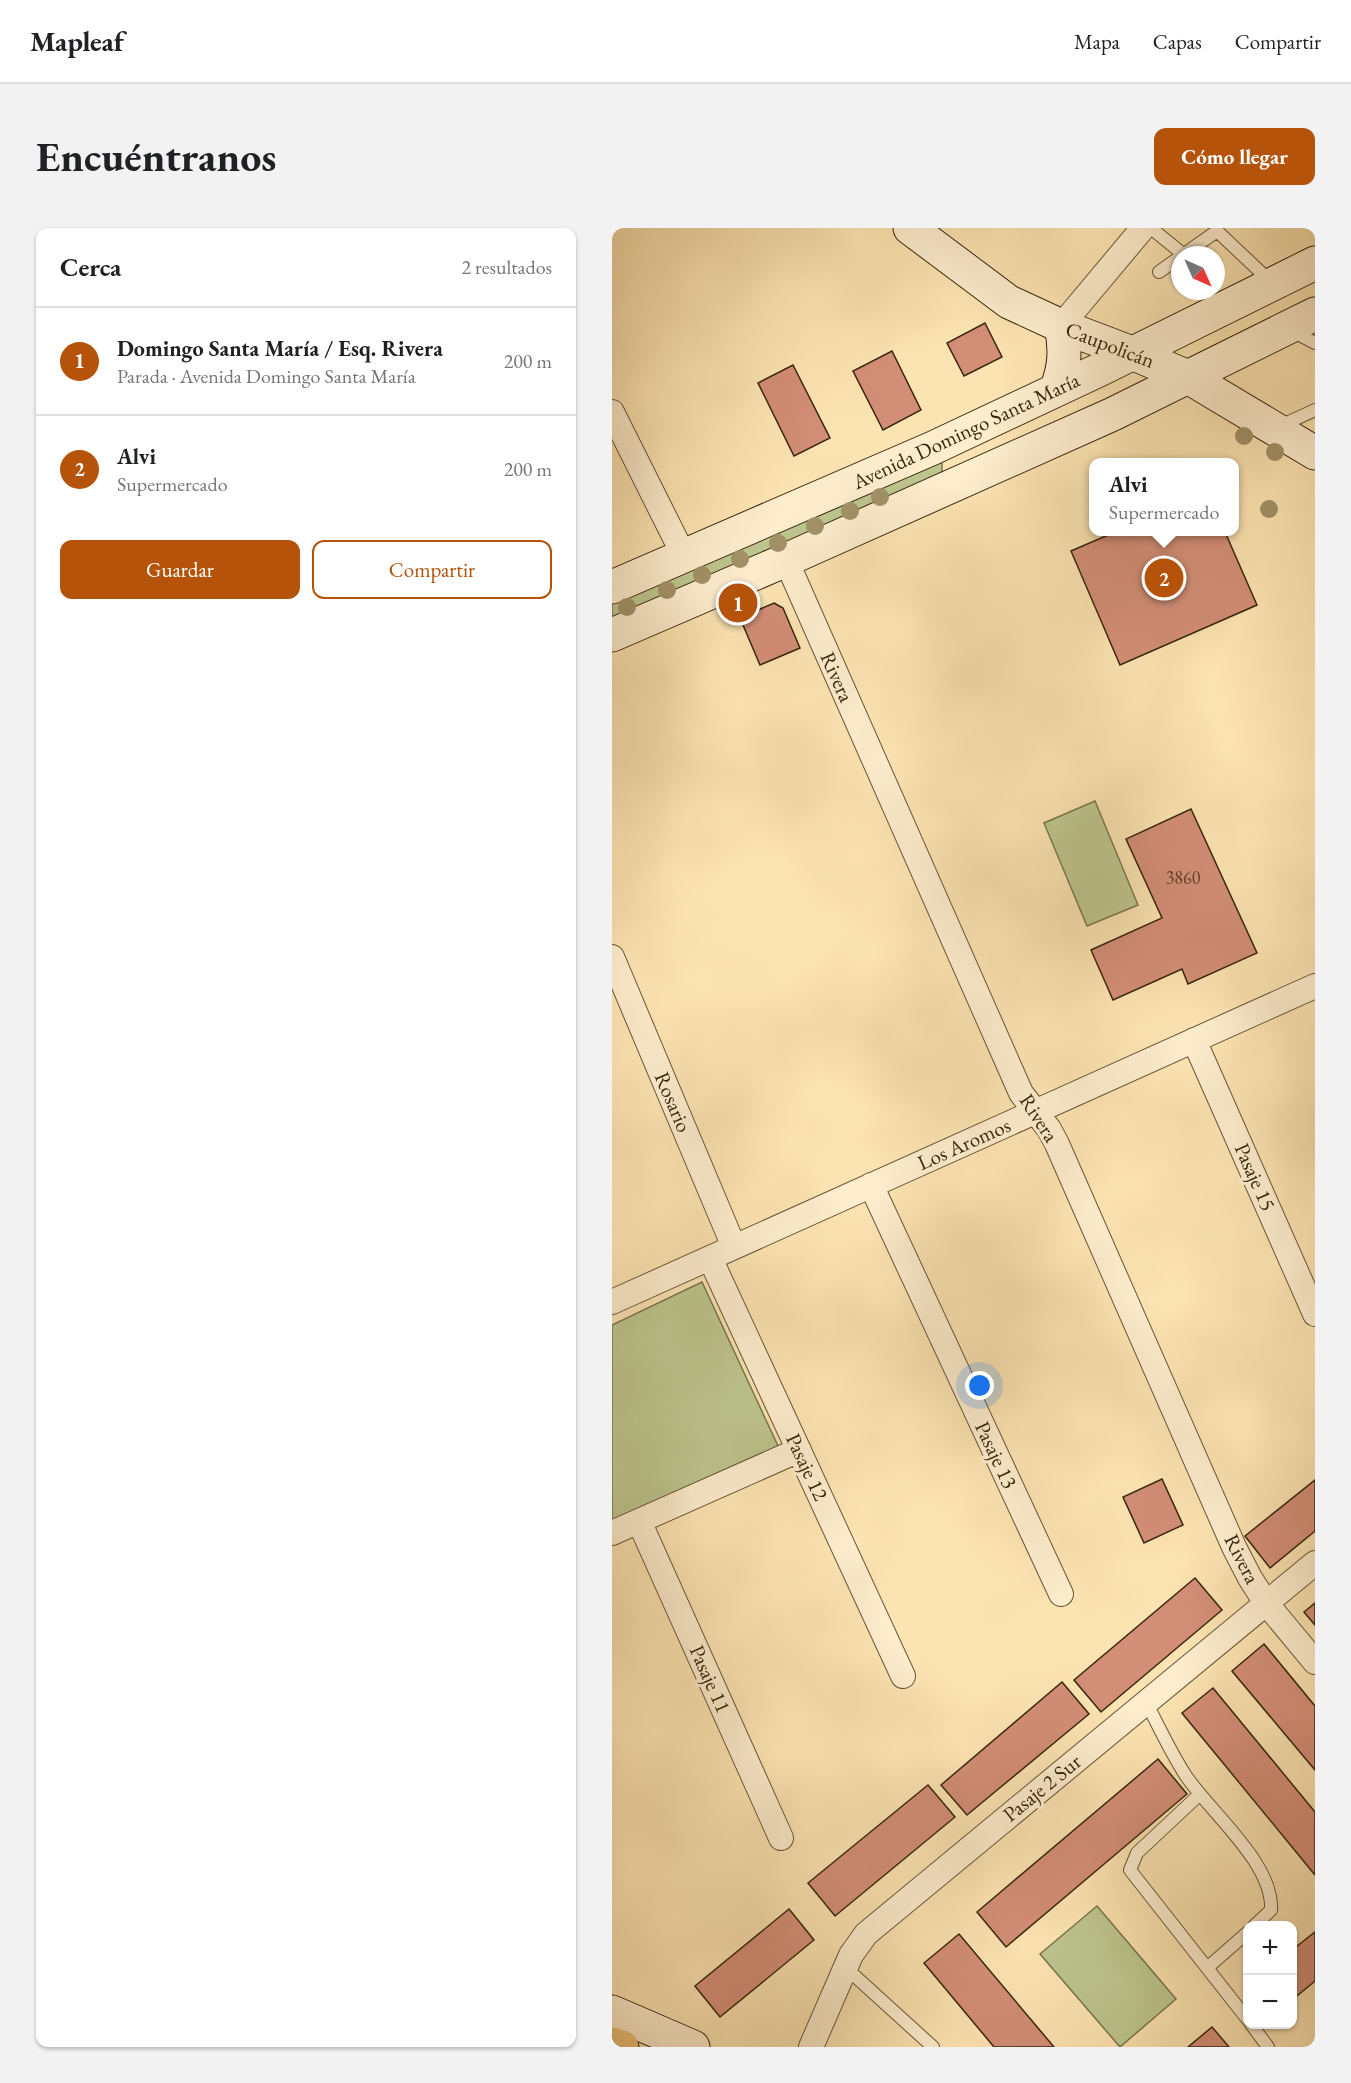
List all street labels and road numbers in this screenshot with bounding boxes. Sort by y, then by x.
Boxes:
street label: Caupolicán [1062,315,1159,374]
street label: Avenida Domingo Santa María [847,366,1084,496]
street label: Rivera [814,647,861,707]
street label: Rosario [649,1067,698,1136]
street label: Rivera [1014,1088,1065,1148]
street label: Los Aromos [913,1111,1015,1176]
street label: Pasaje 15 [1229,1139,1282,1215]
street label: Pasaje 13 [969,1417,1024,1493]
street label: Pasaje 12 [780,1429,835,1505]
street label: Rivera [1219,1529,1267,1589]
street label: Pasaje 11 [684,1641,737,1717]
street label: Pasaje 2 Sur [997,1748,1086,1827]

